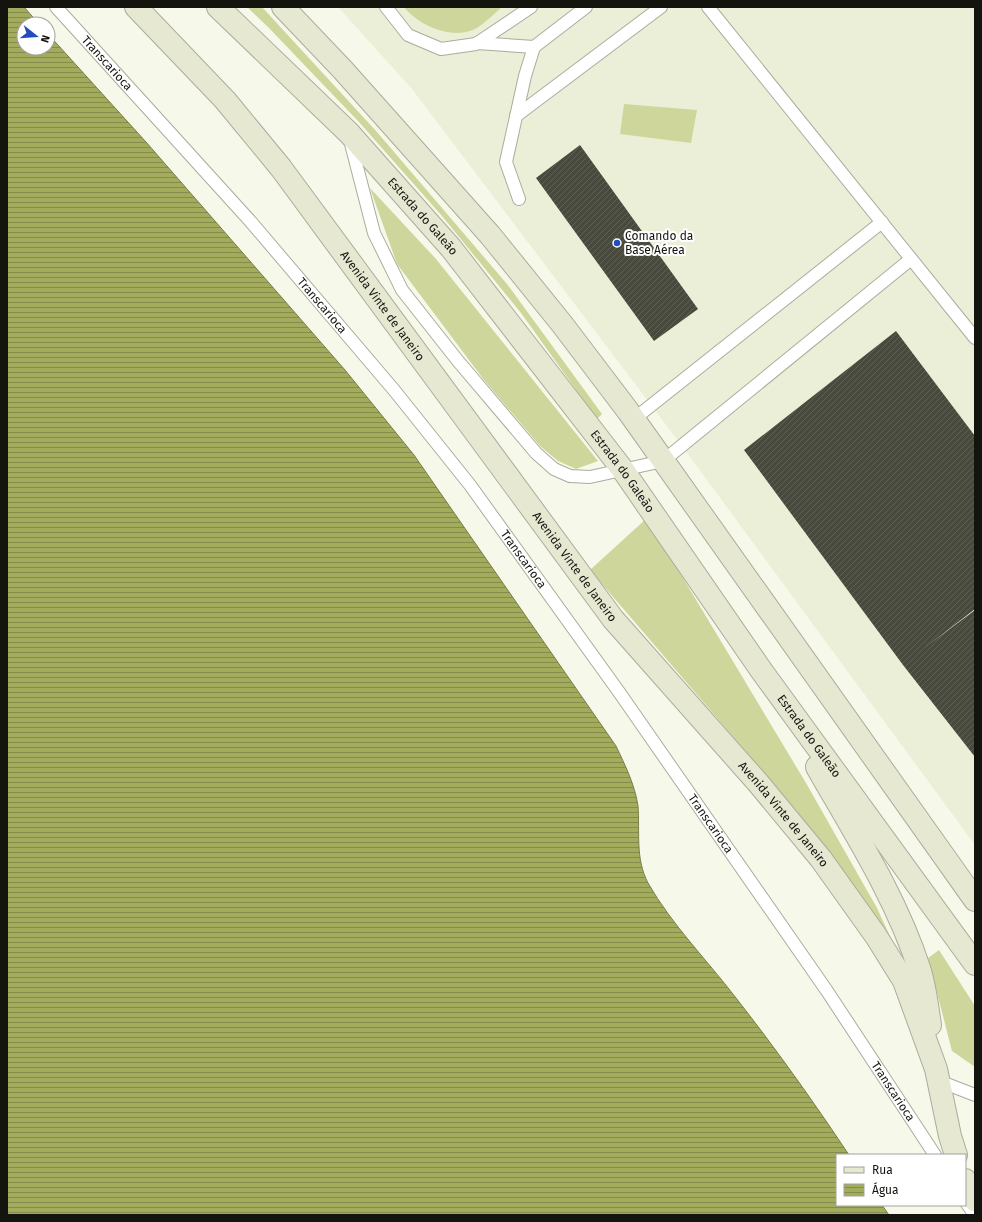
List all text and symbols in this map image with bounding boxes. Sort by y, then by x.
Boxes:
north arrow [16,16,56,56]
text: N [38,33,52,44]
street label: Transcarioca [79,33,135,93]
street label: Estrada do Galeão [385,175,461,258]
place label: Comando da Base Aérea [625,229,693,257]
marker: Comando da Base Aérea [612,238,622,248]
street label: Avenida Vinte de Janeiro [337,248,428,364]
street label: Transcarioca [295,275,350,336]
street label: Estrada do Galeão [588,427,657,515]
street label: Avenida Vinte de Janeiro [529,509,620,625]
street label: Transcarioca [498,527,549,591]
street label: Estrada do Galeão [774,692,844,780]
street label: Avenida Vinte de Janeiro [735,759,831,870]
street label: Transcarioca [685,792,736,856]
street label: Transcarioca [868,1059,918,1124]
legend [836,1154,966,1206]
text: Rua [872,1163,893,1177]
text: Água [872,1182,899,1197]

